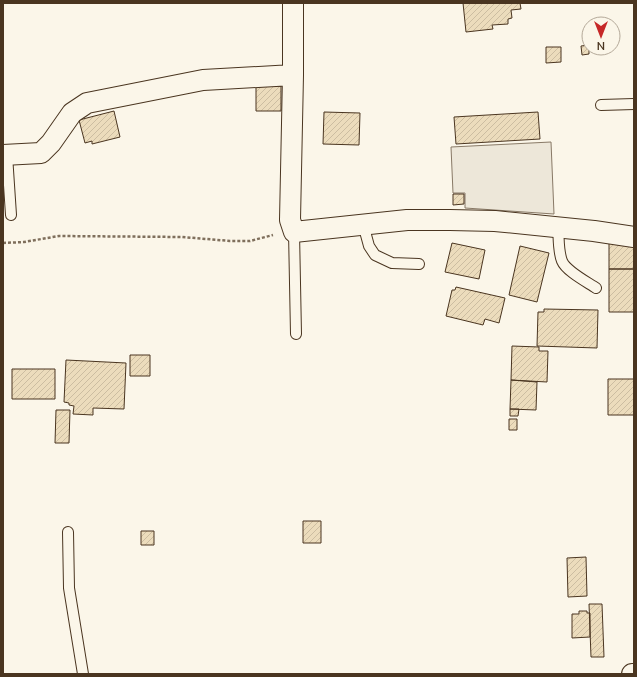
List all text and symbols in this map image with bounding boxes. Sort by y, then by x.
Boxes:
north arrow [581,16,621,56]
text: N [597,38,605,53]

